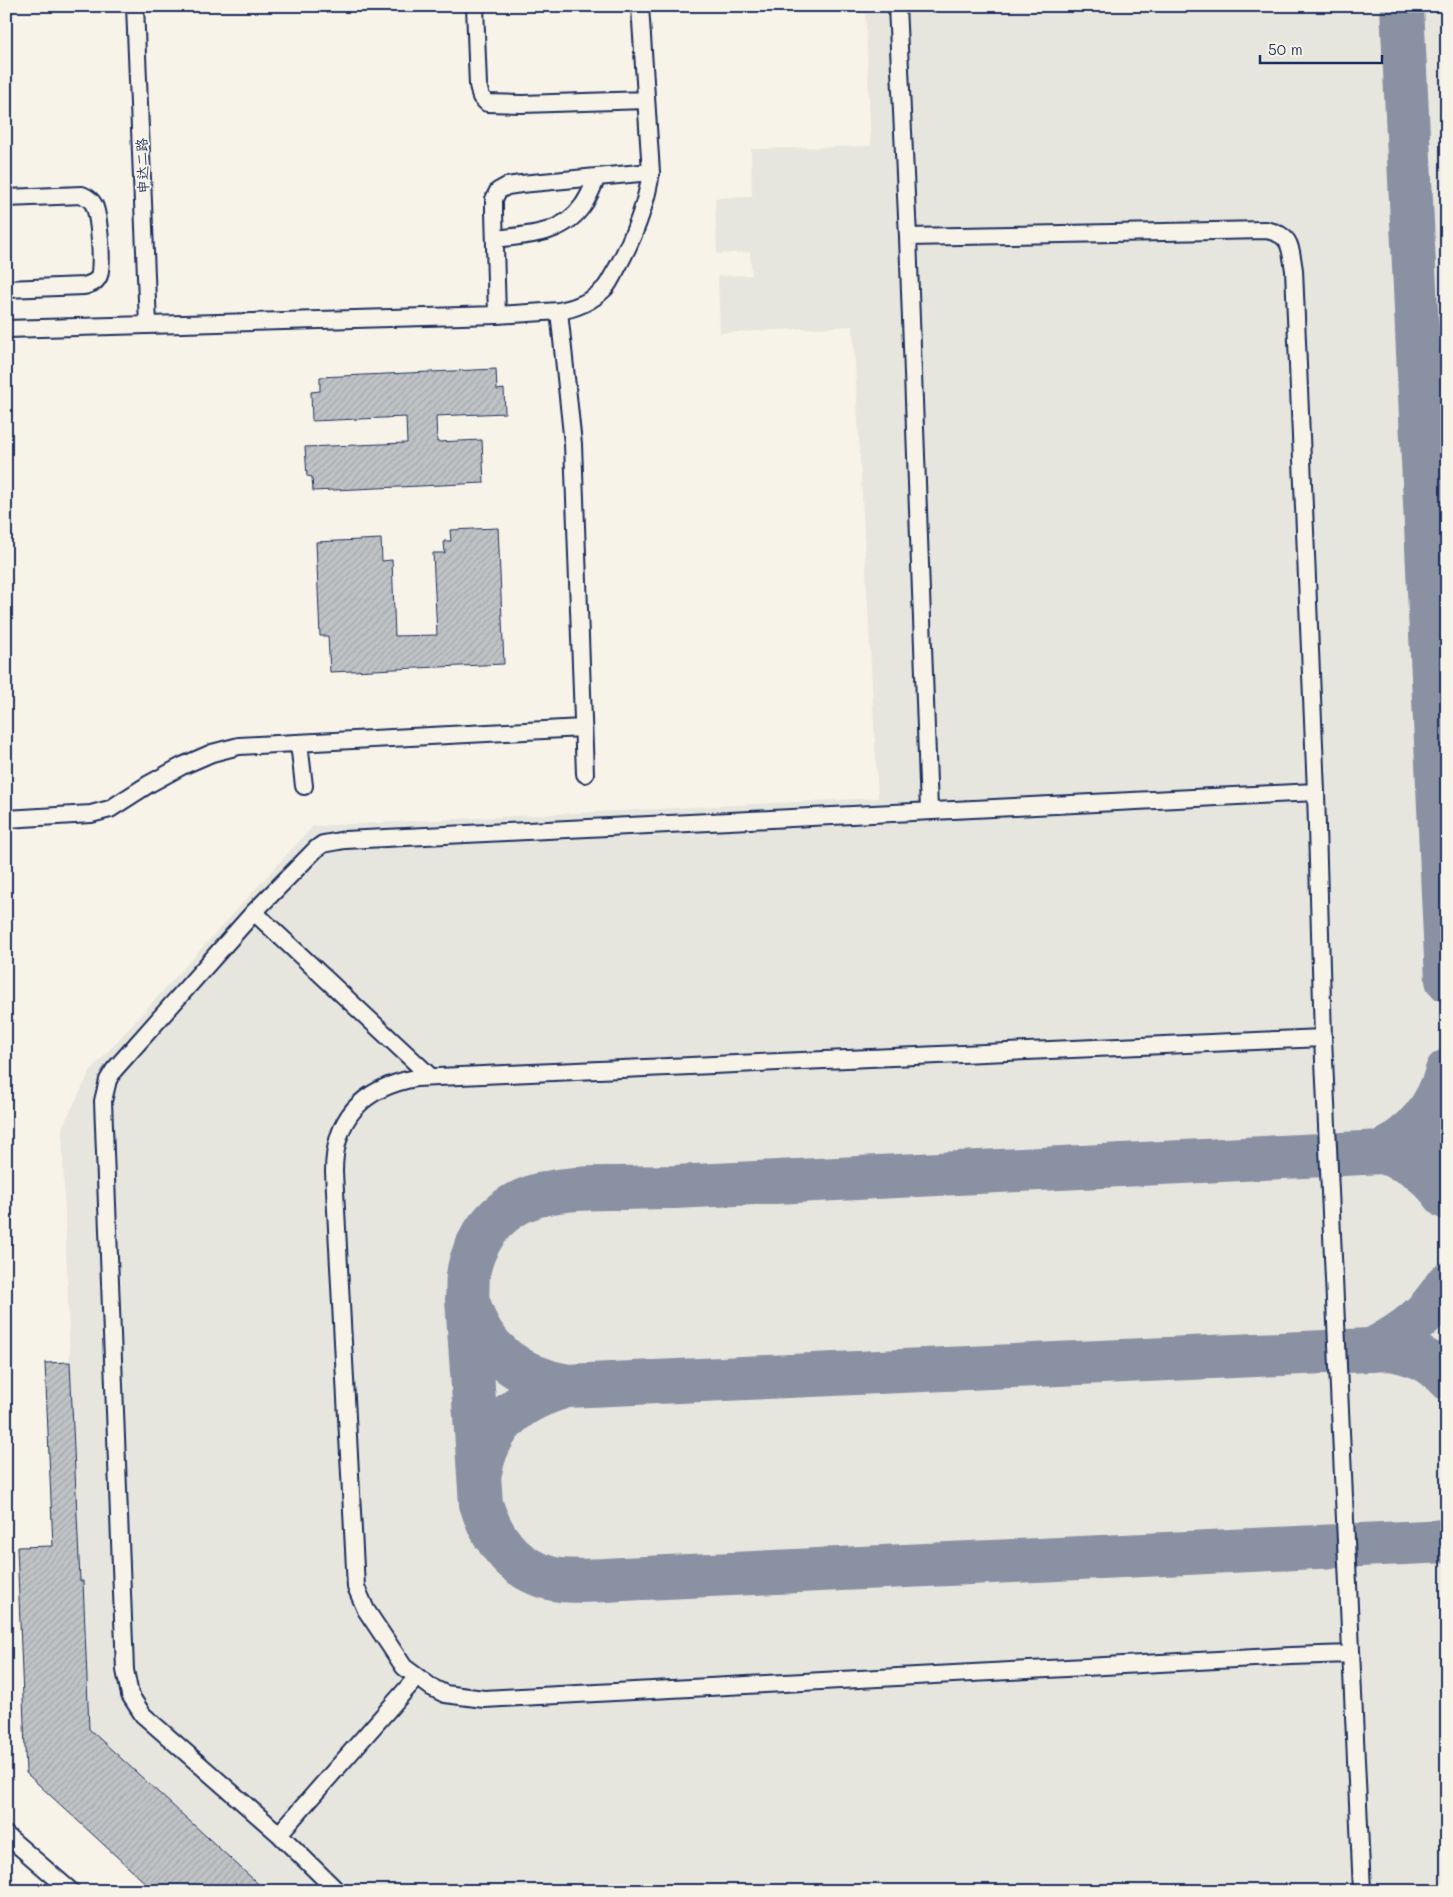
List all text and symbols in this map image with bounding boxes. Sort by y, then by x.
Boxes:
scale bar [1260,32,1383,64]
text: 50 m [1268,39,1303,59]
street label: 申达二路 [132,138,152,194]

